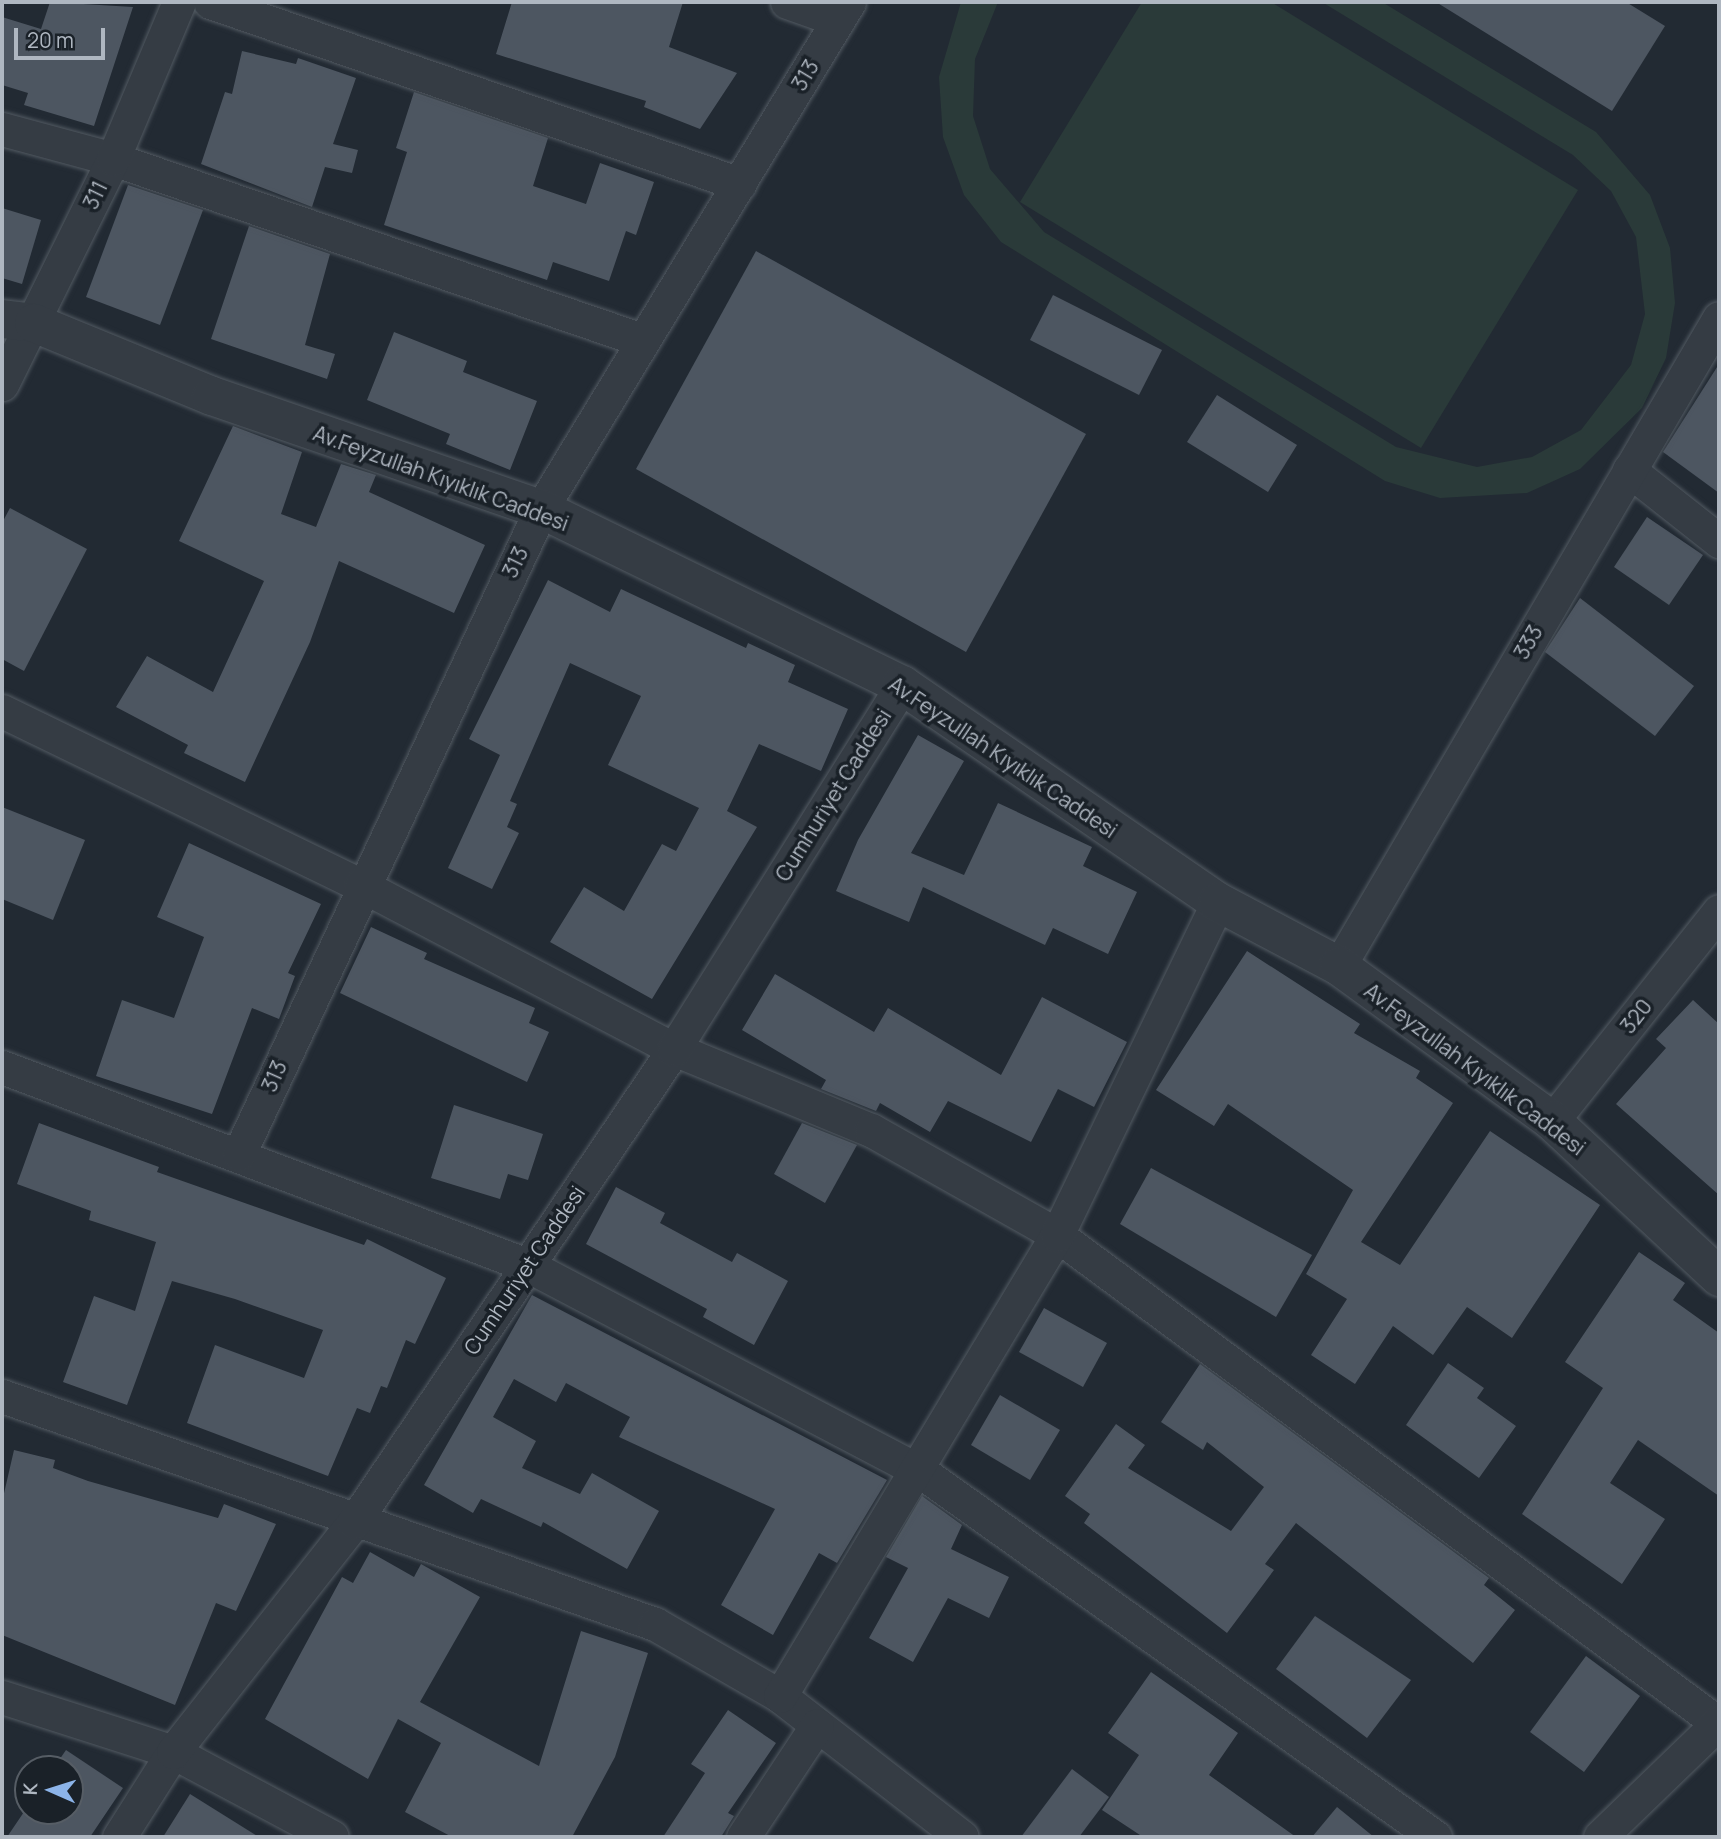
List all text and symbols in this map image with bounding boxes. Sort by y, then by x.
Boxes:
scale bar [18,14,108,58]
text: 20 m [27,26,74,54]
street label: 313 [786,55,824,95]
street label: 311 [78,177,112,213]
street label: Av.Feyzullah Kıyıklık Caddesi [310,420,572,536]
street label: 313 [497,542,533,582]
street label: 333 [1508,621,1548,663]
street label: Av.Feyzullah Kıyıklık Caddesi [884,671,1122,843]
street label: Cumhuriyet Caddesi [770,704,896,886]
street label: Av.Feyzullah Kıyıklık Caddesi [1360,978,1590,1160]
street label: 320 [1615,994,1657,1038]
street label: 313 [256,1057,292,1095]
street label: Cumhuriyet Caddesi [458,1181,590,1359]
north arrow [14,1755,84,1825]
text: K [17,1782,43,1796]

